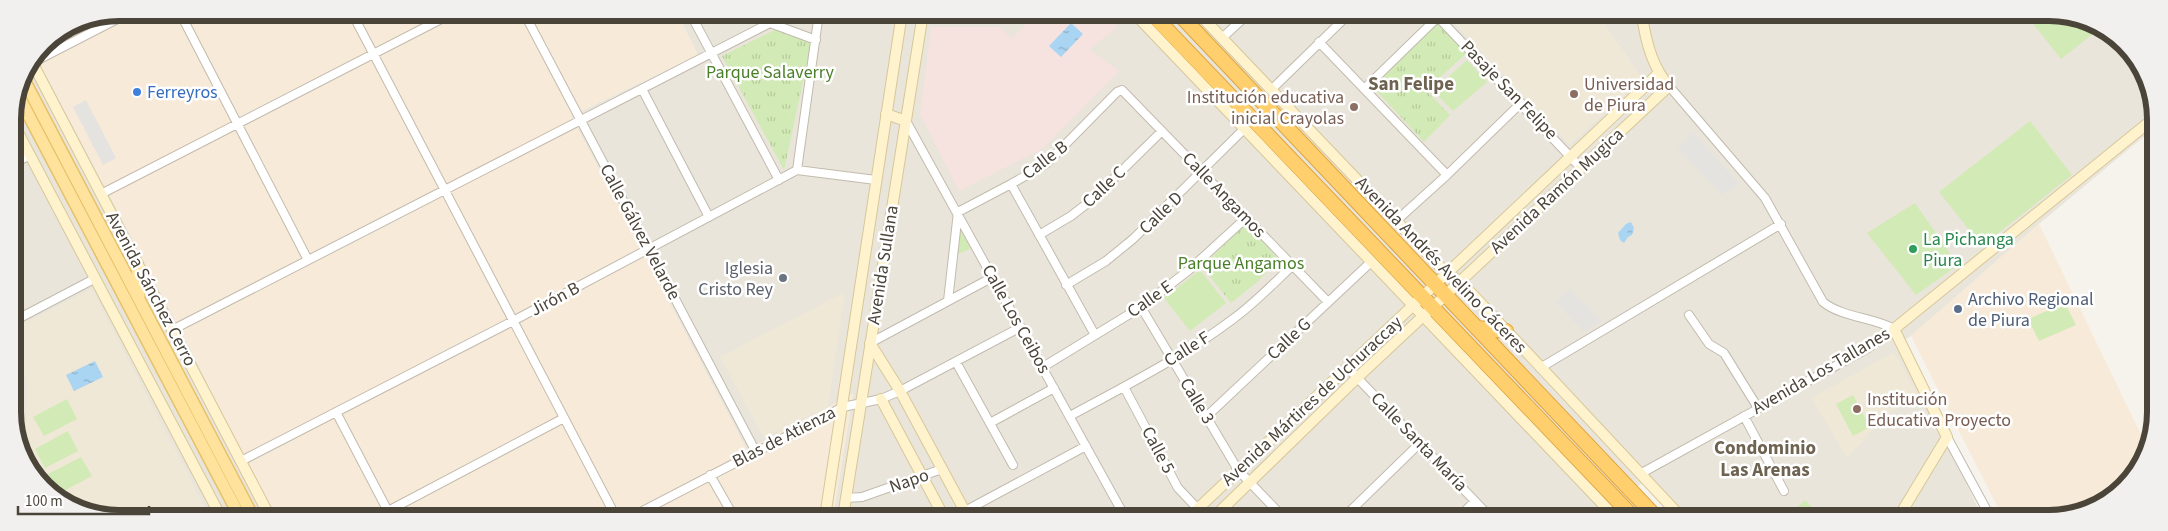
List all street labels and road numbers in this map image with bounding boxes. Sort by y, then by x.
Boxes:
street label: Pasaje San Felipe [1455,35,1563,145]
street label: Avenida Ramón Mugica [1485,122,1629,260]
street label: Calle B [1017,134,1073,186]
street label: Calle Angamos [1177,146,1271,244]
street label: Calle Gálvez Velarde [594,160,686,305]
street label: Calle C [1077,160,1131,214]
street label: Avenida Andrés Avelino Cáceres [1350,171,1532,359]
street label: Calle D [1134,186,1188,240]
street label: Avenida Sullana [861,204,905,326]
street label: Avenida Sánchez Cerro [100,207,202,371]
street label: Calle Los Ceibos [976,260,1056,378]
street label: Calle E [1122,274,1178,324]
street label: Jirón B [526,276,584,322]
street label: Avenida Mártires de Uchuraccay [1216,310,1408,492]
street label: Calle G [1261,312,1317,366]
street label: Avenida Los Tallanes [1748,321,1894,421]
street label: Calle F [1159,325,1215,373]
street label: Calle 3 [1173,373,1221,429]
street label: Calle Santa María [1365,387,1473,497]
street label: Blas de Atienza [728,400,840,474]
street label: Calle 5 [1135,422,1181,478]
street label: Napo [886,463,932,499]

